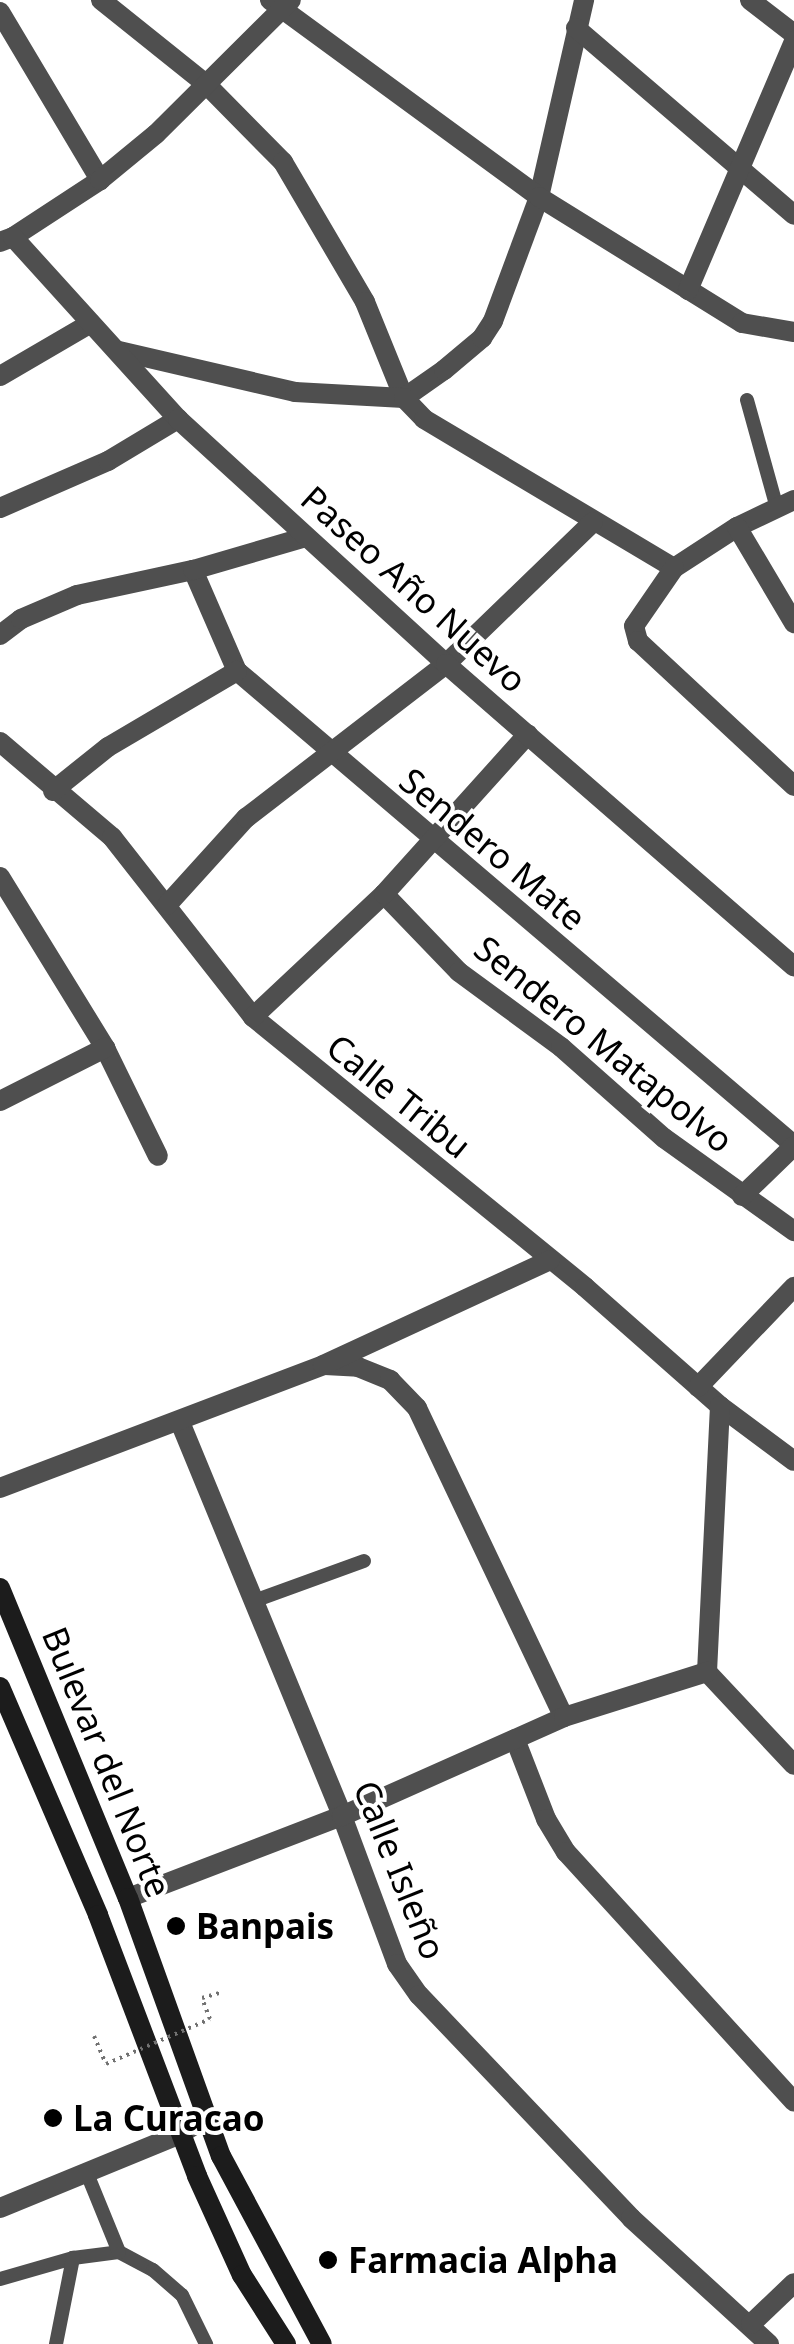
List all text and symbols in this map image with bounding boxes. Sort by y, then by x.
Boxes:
street label: Paseo Año Nuevo [293,477,535,701]
street label: Sendero Mate [392,759,594,939]
street label: Sendero Matapolvo [466,927,742,1161]
street label: Calle Tribu [319,1025,479,1167]
street label: Bulevar del Norte [34,1621,180,1903]
street label: Calle Isleño [345,1775,455,1965]
place label: Banpais [196,1905,334,1947]
marker: Banpais [165,1915,187,1937]
place label: La Curacao [73,2097,265,2139]
marker: La Curacao [42,2107,64,2129]
place label: Farmacia Alpha [348,2239,618,2281]
marker: Farmacia Alpha [317,2249,339,2271]

